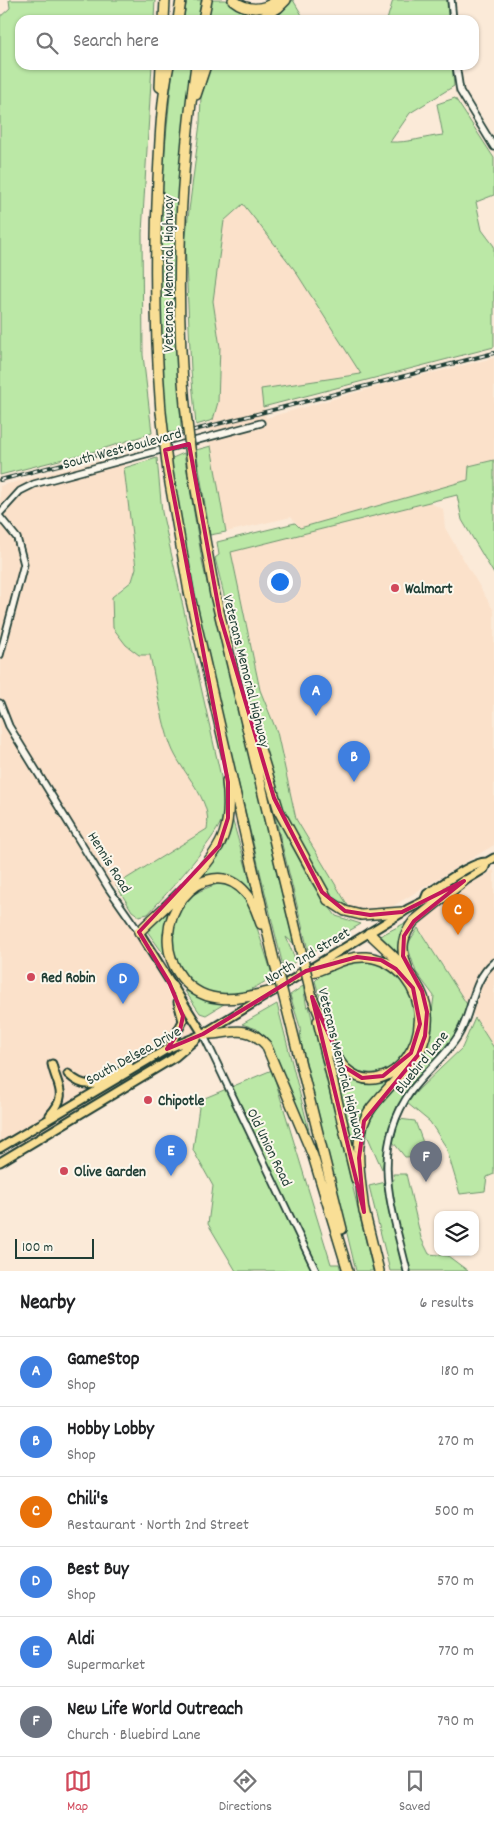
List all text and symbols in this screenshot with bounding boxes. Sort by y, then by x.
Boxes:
search box [15,15,479,70]
icon: search [33,29,61,57]
text: Search here [73,29,159,56]
street label: Veterans Memorial Highway [159,195,181,352]
street label: South West Boulevard [61,423,184,476]
your location [267,569,293,595]
place label: Walmart [405,579,453,601]
marker: Walmart [389,582,401,594]
street label: Veterans Memorial Highway [215,593,275,751]
pin: A [300,675,332,716]
pin: B [338,741,370,782]
street label: Hennis Road [81,828,136,898]
pin: C [442,894,474,935]
street label: North 2nd Street [261,922,355,991]
pin: D [107,963,139,1004]
place label: Red Robin [41,968,96,990]
marker: Red Robin [25,971,37,983]
street label: Veterans Memorial Highway [310,986,370,1144]
street label: South Delsea Drive [82,1021,186,1092]
street label: Bluebird Lane [390,1027,455,1100]
place label: Chipotle [158,1091,205,1113]
marker: Chipotle [142,1094,154,1106]
street label: Old Union Road [240,1105,297,1191]
pin: E [155,1135,187,1176]
pin: F [410,1141,442,1182]
place label: Olive Garden [74,1162,146,1184]
marker: Olive Garden [58,1165,70,1177]
map controls [434,1211,479,1256]
button: layers [434,1211,479,1256]
scale bar [15,1236,94,1259]
text: 100 m [22,1238,53,1258]
text: Nearby [20,1289,75,1319]
text: 6 results [419,1292,474,1315]
text: GameStop [67,1347,140,1374]
text: A [32,1360,40,1383]
text: 180 m [441,1360,474,1383]
text: Shop [67,1374,96,1397]
text: Hobby Lobby [67,1417,154,1444]
text: B [32,1430,40,1453]
text: 270 m [438,1430,474,1453]
text: Shop [67,1444,96,1467]
text: Chili's [67,1487,108,1514]
text: C [32,1500,40,1523]
text: 500 m [434,1500,474,1523]
text: Restaurant · North 2nd Street [67,1514,249,1537]
text: Best Buy [67,1557,129,1584]
text: D [32,1570,40,1593]
text: 570 m [437,1570,474,1593]
text: Shop [67,1584,96,1607]
text: Aldi [67,1627,94,1654]
text: E [32,1640,40,1663]
text: 770 m [438,1640,474,1663]
text: Supermarket [67,1654,145,1677]
text: New Life World Outreach [67,1697,243,1724]
text: F [32,1710,40,1733]
text: 790 m [437,1710,474,1733]
text: Church · Bluebird Lane [67,1724,201,1747]
tab: Map [64,1767,92,1817]
tab: Directions [219,1767,272,1817]
tab: Saved [399,1767,430,1817]

